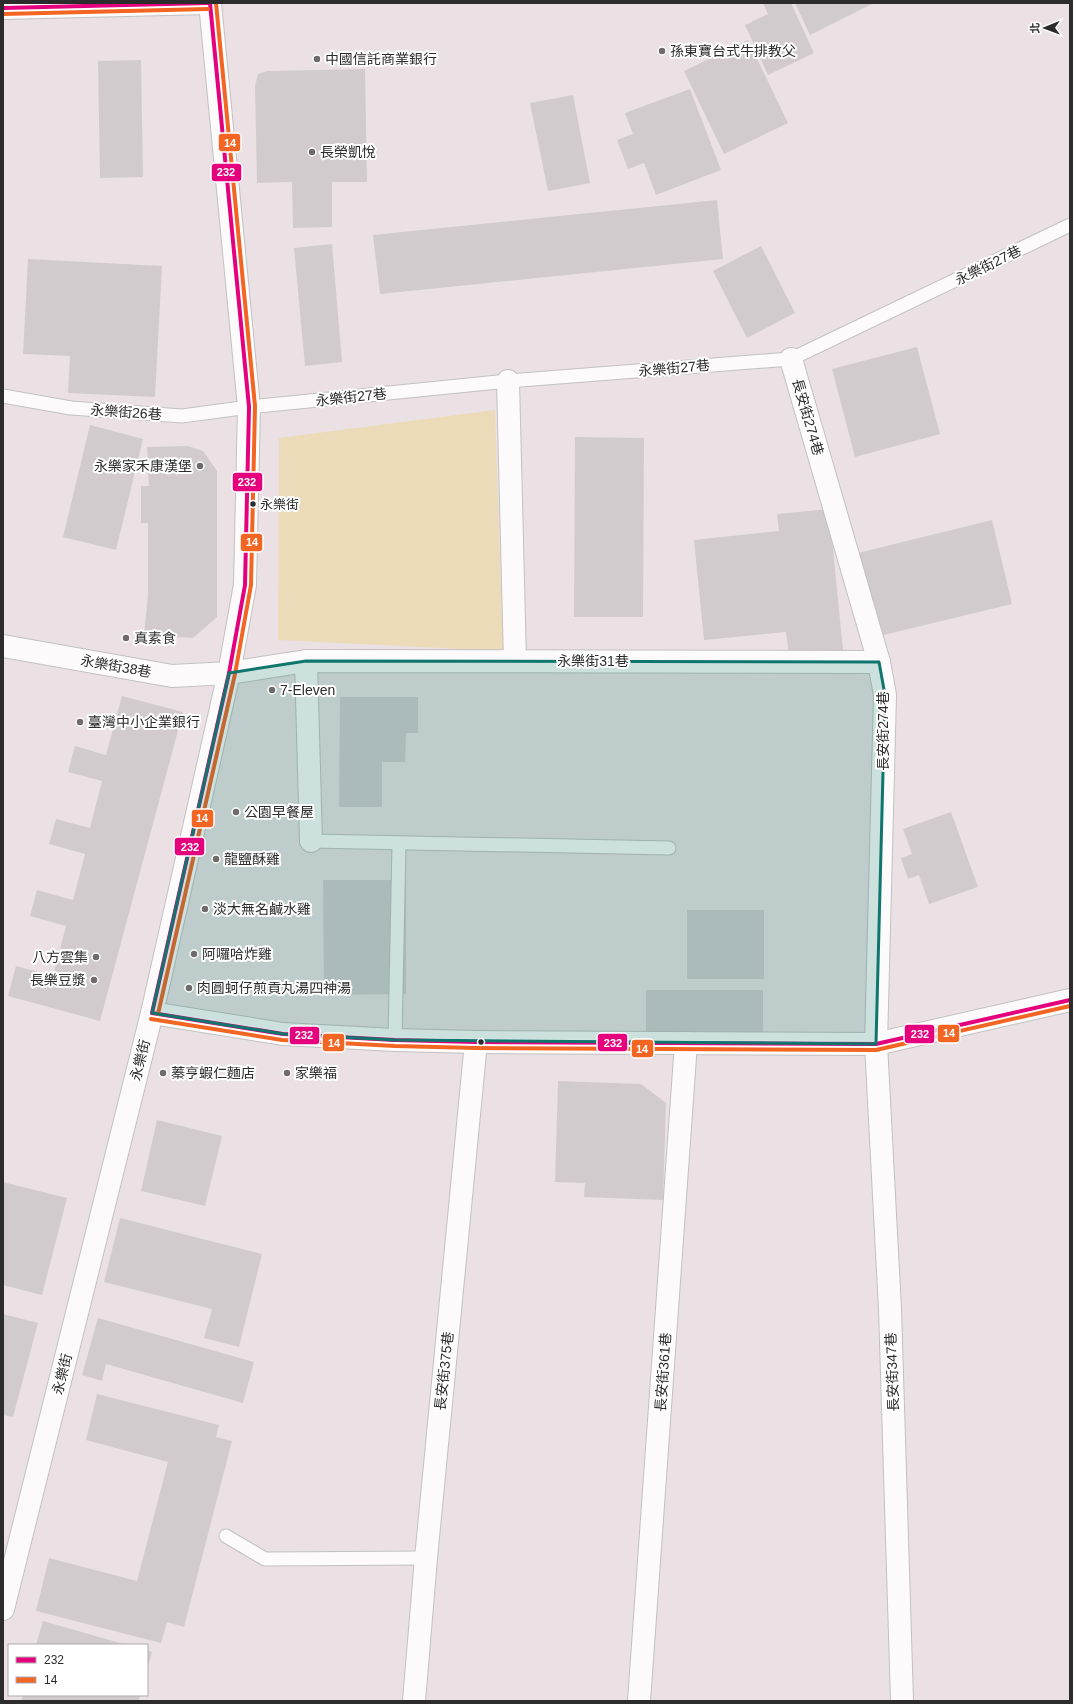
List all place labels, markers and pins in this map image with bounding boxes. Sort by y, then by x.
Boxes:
place label: 孫東寶台式牛排教父 [670,43,796,59]
marker: 孫東寶台式牛排教父 [657,46,667,56]
place label: 中國信託商業銀行 [325,51,437,67]
marker: 中國信託商業銀行 [312,54,322,64]
place label: 長榮凱悅 [320,144,376,160]
marker: 長榮凱悅 [307,147,317,157]
place label: 永樂家禾康漢堡 [94,458,192,474]
marker: 永樂家禾康漢堡 [195,461,205,471]
place label: 永樂街 [260,497,299,512]
marker: 永樂街 [248,499,258,509]
place label: 真素食 [134,630,176,646]
marker: 真素食 [121,633,131,643]
place label: 7-Eleven [280,682,335,698]
marker: 7-Eleven [267,685,277,695]
place label: 臺灣中小企業銀行 [88,714,200,730]
marker: 臺灣中小企業銀行 [75,717,85,727]
place label: 公園早餐屋 [244,804,314,820]
marker: 公園早餐屋 [231,807,241,817]
place label: 龍鹽酥雞 [224,851,280,867]
marker: 龍鹽酥雞 [211,854,221,864]
place label: 淡大無名鹹水雞 [213,901,311,917]
marker: 淡大無名鹹水雞 [200,904,210,914]
place label: 阿囉哈炸雞 [202,946,272,962]
place label: 八方雲集 [32,949,88,965]
marker: 阿囉哈炸雞 [189,949,199,959]
marker: 八方雲集 [91,952,101,962]
place label: 長樂豆漿 [30,972,86,988]
marker: 長樂豆漿 [89,975,99,985]
place label: 肉圓蚵仔煎貢丸湯四神湯 [197,980,351,996]
marker: 肉圓蚵仔煎貢丸湯四神湯 [184,983,194,993]
unlabelled marker [476,1037,486,1047]
place label: 蓁亨蝦仁麵店 [171,1065,255,1081]
place label: 家樂福 [295,1065,337,1081]
marker: 蓁亨蝦仁麵店 [158,1068,168,1078]
marker: 家樂福 [282,1068,292,1078]

